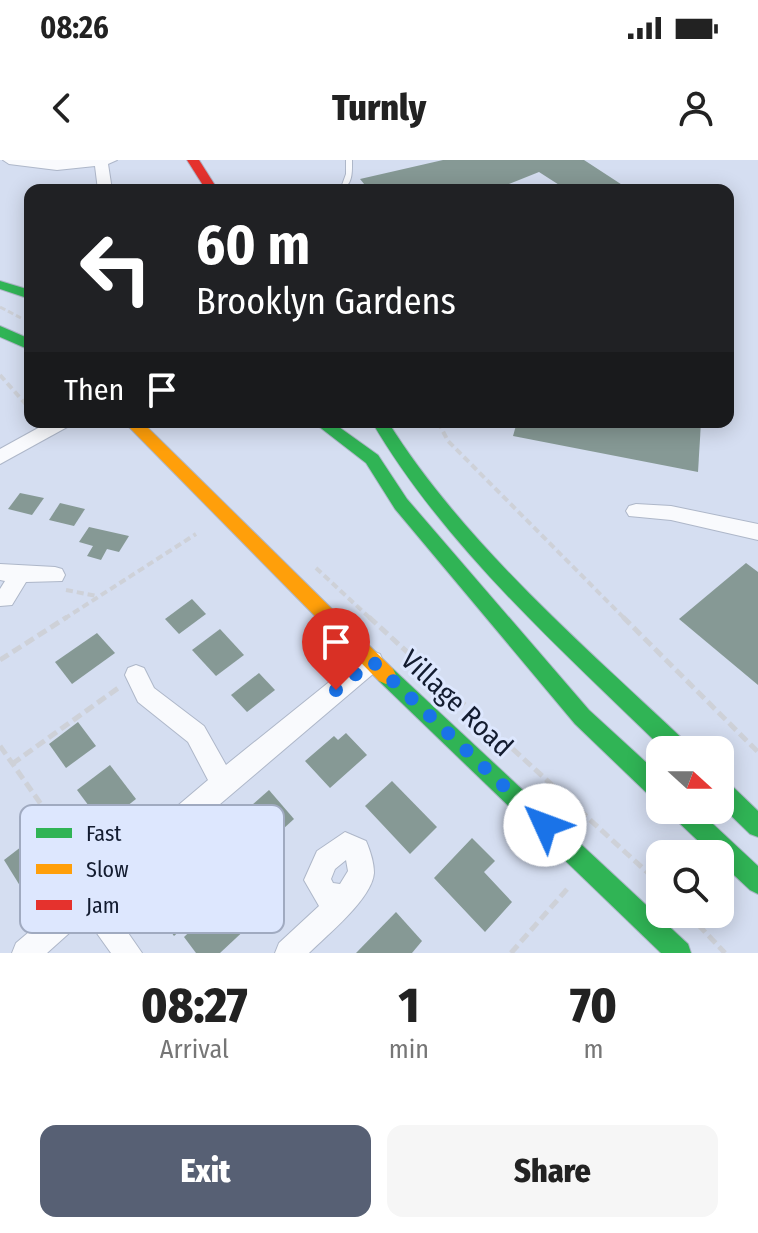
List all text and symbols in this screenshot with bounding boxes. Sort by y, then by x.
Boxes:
text: 08:26 [40,10,109,46]
icon: back [40,86,84,130]
text: Turnly [332,86,426,130]
icon: person [674,86,718,130]
text: 60 m [196,212,310,279]
icon: left [64,216,168,320]
text: Brooklyn Gardens [196,280,456,324]
icon: arrive [140,368,184,412]
text: Then [64,372,124,408]
pin [302,608,370,690]
icon: arrive [314,620,358,664]
street label: Village Road [394,643,520,763]
north arrow [646,736,734,824]
map controls [646,736,734,928]
position arrow [503,783,587,867]
legend [20,805,284,933]
text: Fast [86,820,122,847]
button: search [646,840,734,928]
text: Slow [86,856,129,883]
text: Jam [86,892,120,919]
text: 08:27 [141,977,248,1035]
text: 1 [398,977,419,1035]
text: 70 [570,977,617,1035]
text: Arrival [160,1034,229,1065]
text: min [389,1034,429,1065]
text: m [583,1034,603,1065]
button: Exit [40,1125,371,1217]
button: Share [387,1125,718,1217]

